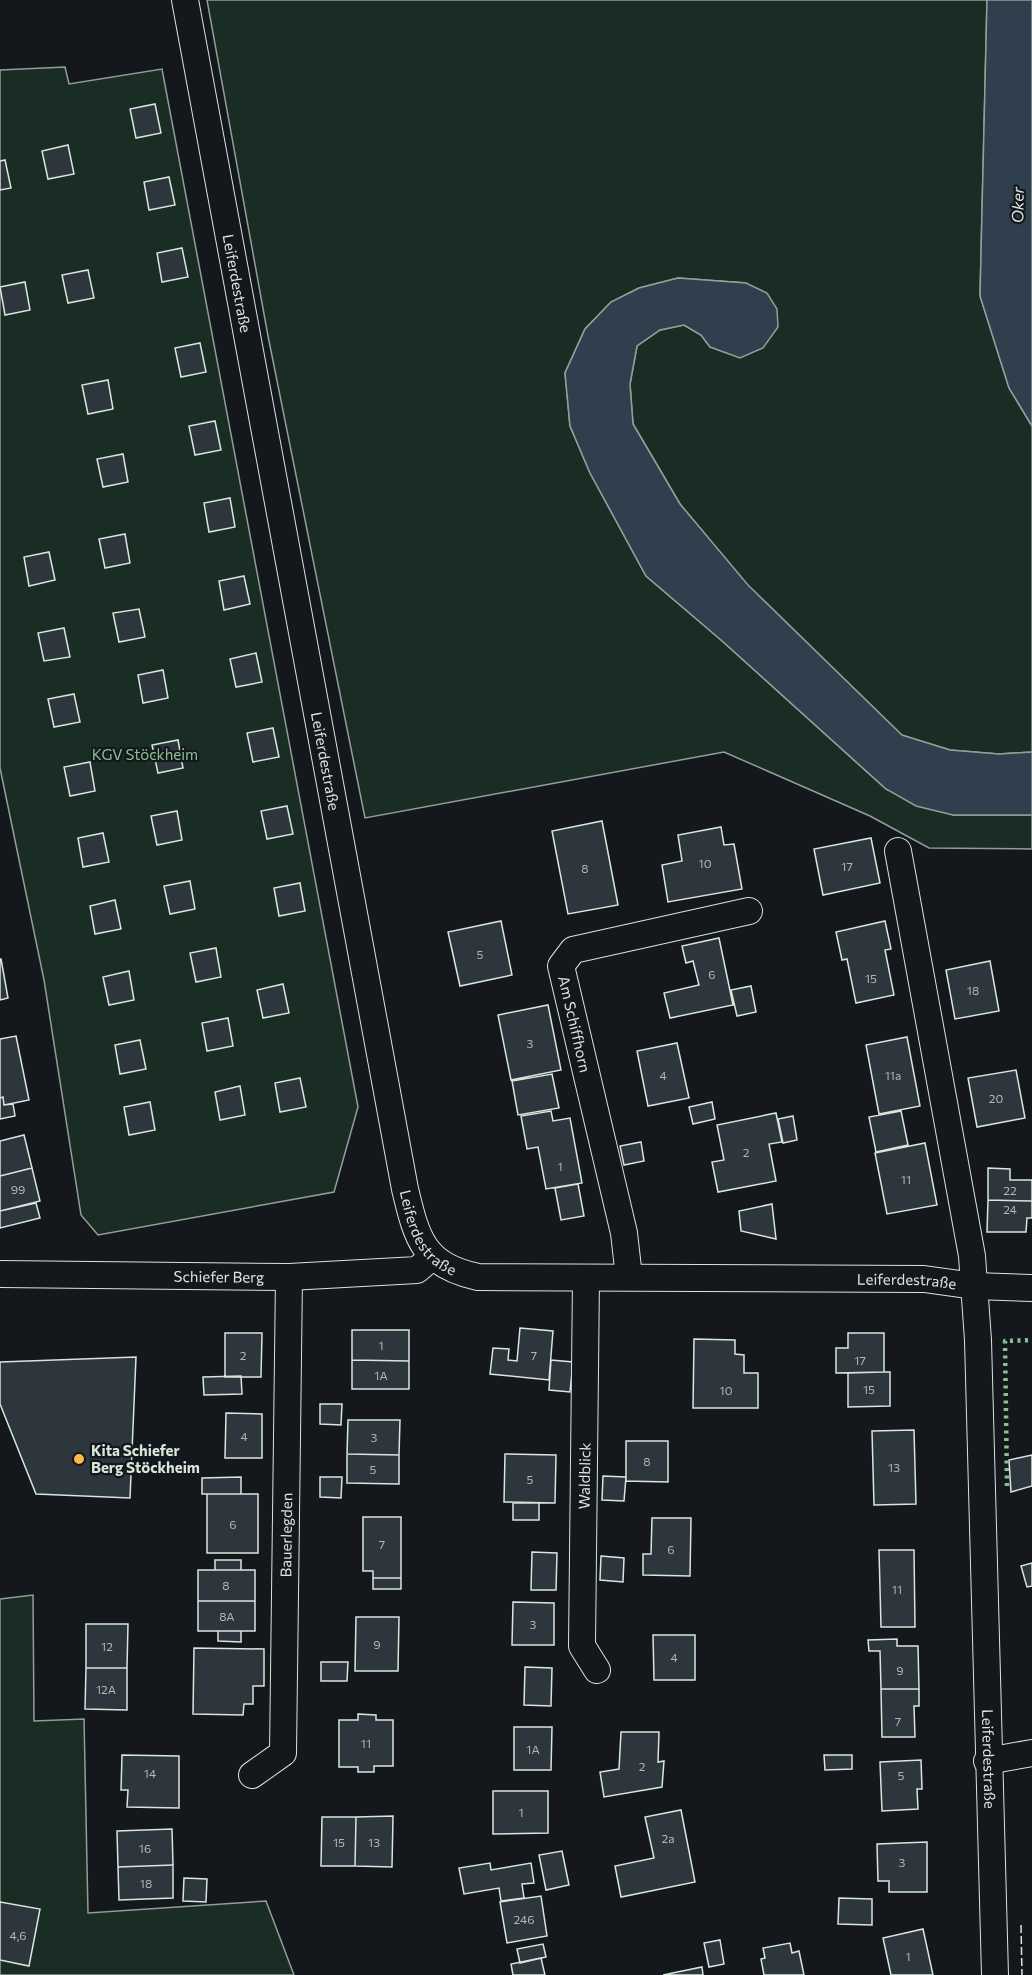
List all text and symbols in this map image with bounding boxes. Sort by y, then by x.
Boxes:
water label: Oker [1007,186,1027,223]
street label: Leiferdestraße [219,232,255,334]
street label: Leiferdestraße [308,710,344,812]
park label: KGV Stöckheim [92,745,198,763]
house number: 10 [699,856,712,870]
house number: 17 [841,859,853,873]
house number: 8 [581,861,589,875]
house number: 5 [477,947,484,961]
house number: 6 [708,967,716,981]
house number: 15 [865,971,877,985]
street label: Am Schiffhorn [555,974,595,1074]
house number: 18 [967,983,979,997]
house number: 3 [527,1036,534,1050]
house number: 4 [659,1068,667,1082]
house number: 11a [885,1068,901,1082]
house number: 20 [989,1091,1003,1105]
house number: 2 [743,1145,750,1159]
house number: 1 [557,1159,563,1173]
house number: 11 [901,1172,911,1186]
house number: 99 [11,1182,25,1196]
house number: 22 [1003,1183,1017,1197]
street label: Leiferdestraße [397,1188,459,1279]
house number: 24 [1003,1202,1017,1216]
street label: Schiefer Berg [174,1267,264,1286]
street label: Leiferdestraße [857,1270,958,1292]
house number: 1 [378,1338,384,1352]
house number: 2 [240,1348,247,1362]
house number: 7 [531,1348,537,1362]
house number: 17 [854,1353,866,1367]
house number: 1A [374,1368,388,1382]
house number: 15 [863,1382,875,1396]
house number: 10 [720,1383,733,1397]
house number: 4 [240,1429,248,1443]
house number: 3 [371,1430,378,1444]
place label: Kita Schiefer Berg Stöckheim [91,1441,200,1476]
street label: Waldblick [574,1442,594,1510]
marker: Kita Schiefer Berg Stöckheim [72,1452,86,1466]
house number: 8 [643,1454,651,1468]
house number: 13 [888,1460,900,1474]
house number: 5 [370,1462,377,1476]
house number: 5 [527,1472,534,1486]
street label: Bauerlegden [276,1493,295,1578]
house number: 6 [229,1517,237,1531]
house number: 7 [379,1537,385,1551]
house number: 6 [667,1542,675,1556]
house number: 8 [222,1578,230,1592]
house number: 11 [892,1582,902,1596]
house number: 8A [219,1609,235,1623]
house number: 3 [530,1617,537,1631]
house number: 9 [373,1637,381,1651]
house number: 12 [101,1639,113,1653]
house number: 4 [670,1650,678,1664]
house number: 9 [896,1663,904,1677]
house number: 12A [96,1682,116,1696]
street label: Leiferdestraße [979,1709,1000,1809]
house number: 7 [895,1714,901,1728]
house number: 11 [361,1736,371,1750]
house number: 1A [526,1742,540,1756]
house number: 2 [639,1759,646,1773]
house number: 14 [144,1766,156,1780]
house number: 5 [898,1768,905,1782]
house number: 1 [518,1805,524,1819]
house number: 2a [662,1831,674,1845]
house number: 15 [333,1835,345,1849]
house number: 13 [368,1835,380,1849]
house number: 16 [139,1841,151,1855]
house number: 3 [899,1855,906,1869]
house number: 18 [140,1876,152,1890]
house number: 246 [514,1912,534,1926]
house number: 4,6 [10,1928,26,1942]
house number: 1 [905,1949,911,1963]

